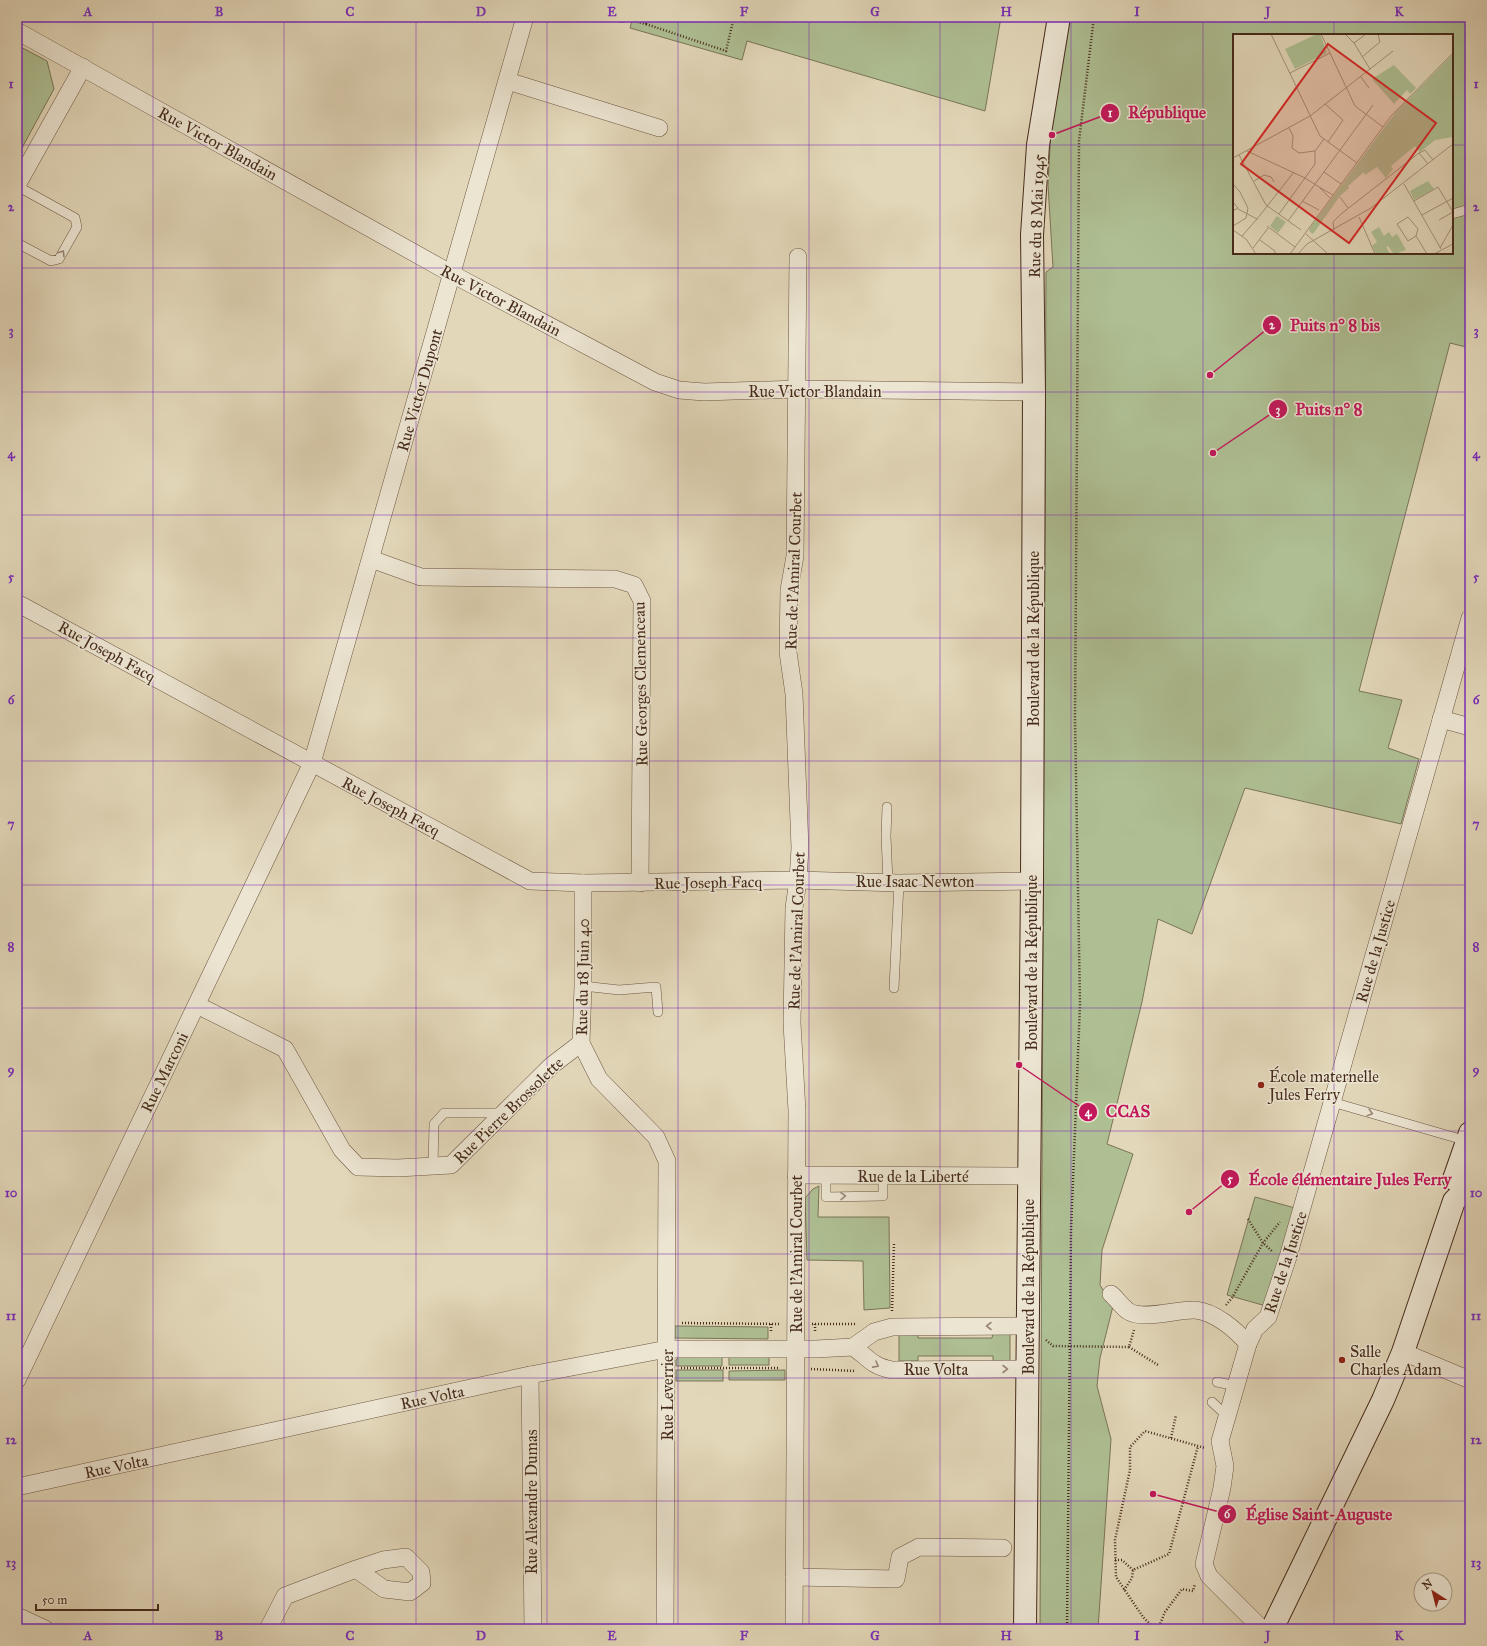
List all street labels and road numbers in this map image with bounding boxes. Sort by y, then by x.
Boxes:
street label: Rue Victor Blandain [155,103,281,184]
street label: Rue du 8 Mai 1945 [1025,153,1048,278]
street label: Rue Victor Blandain [437,261,564,340]
street label: Rue Victor Dupont [393,326,446,454]
street label: Rue Victor Blandain [748,382,882,401]
street label: Rue de l'Amiral Courbet [781,491,806,650]
street label: Boulevard de la République [1024,551,1044,727]
street label: Rue Georges Clemenceau [630,601,652,767]
street label: Rue Joseph Facq [54,617,159,687]
street label: Rue Joseph Facq [338,773,443,841]
street label: Rue de l'Amiral Courbet [784,851,809,1010]
street label: Rue Joseph Facq [654,872,763,894]
street label: Rue Isaac Newton [856,872,975,891]
street label: Boulevard de la République [1022,875,1042,1051]
street label: Rue de la Justice [1352,897,1400,1005]
street label: Rue du 18 Juin 40 [572,918,594,1036]
street label: Rue Marconi [137,1028,192,1115]
street label: Rue Pierre Brossolette [450,1053,567,1168]
street label: Rue de la Liberté [857,1167,969,1186]
street label: Rue de l'Amiral Courbet [787,1174,806,1333]
street label: Boulevard de la République [1019,1199,1039,1375]
street label: Rue de la Justice [1260,1208,1312,1316]
street label: Rue Leverrier [658,1349,677,1441]
street label: Rue Volta [904,1360,969,1379]
street label: Rue Volta [399,1381,466,1413]
street label: Rue Alexandre Dumas [522,1429,541,1575]
street label: Rue Volta [83,1450,150,1482]

